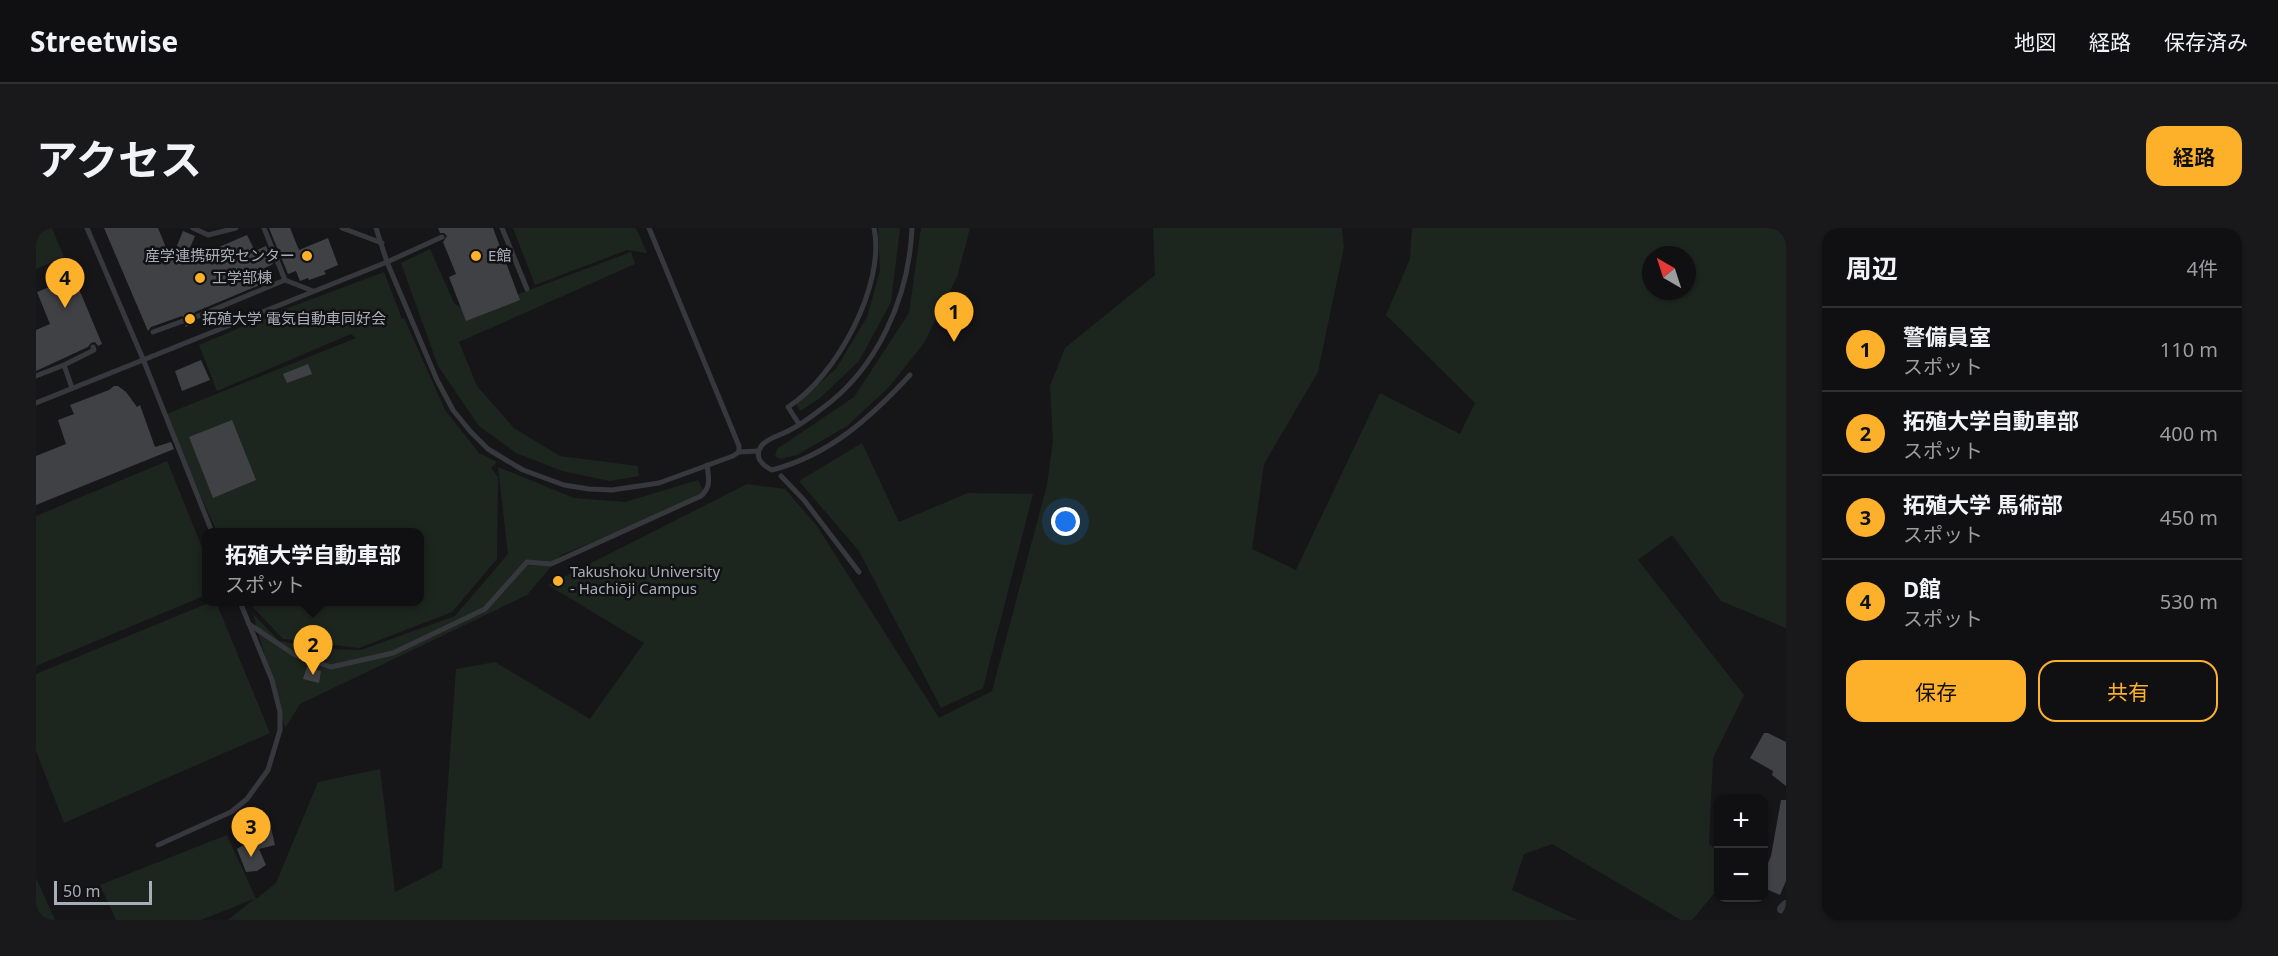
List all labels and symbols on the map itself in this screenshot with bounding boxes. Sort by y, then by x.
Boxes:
place label: 産学連携研究センター [145,245,295,265]
place label: E館 [488,245,511,265]
north arrow [1642,246,1696,300]
marker: 産学連携研究センター [300,249,314,263]
marker: E館 [469,249,483,263]
pin: 4 [45,259,84,308]
place label: 工学部棟 [212,267,272,287]
marker: 工学部棟 [193,271,207,285]
pin: 1 [934,292,974,342]
place label: 拓殖大学 電気自動車同好会 [202,308,386,328]
marker: 拓殖大学 電気自動車同好会 [183,312,197,326]
your location [1051,507,1080,536]
place label: Takushoku University - Hachiōji Campus [570,561,720,598]
marker: Takushoku University - Hachiōji Campus [551,574,565,588]
pin: 2 [294,626,332,675]
pin: 3 [232,808,270,857]
scale bar [54,878,152,906]

